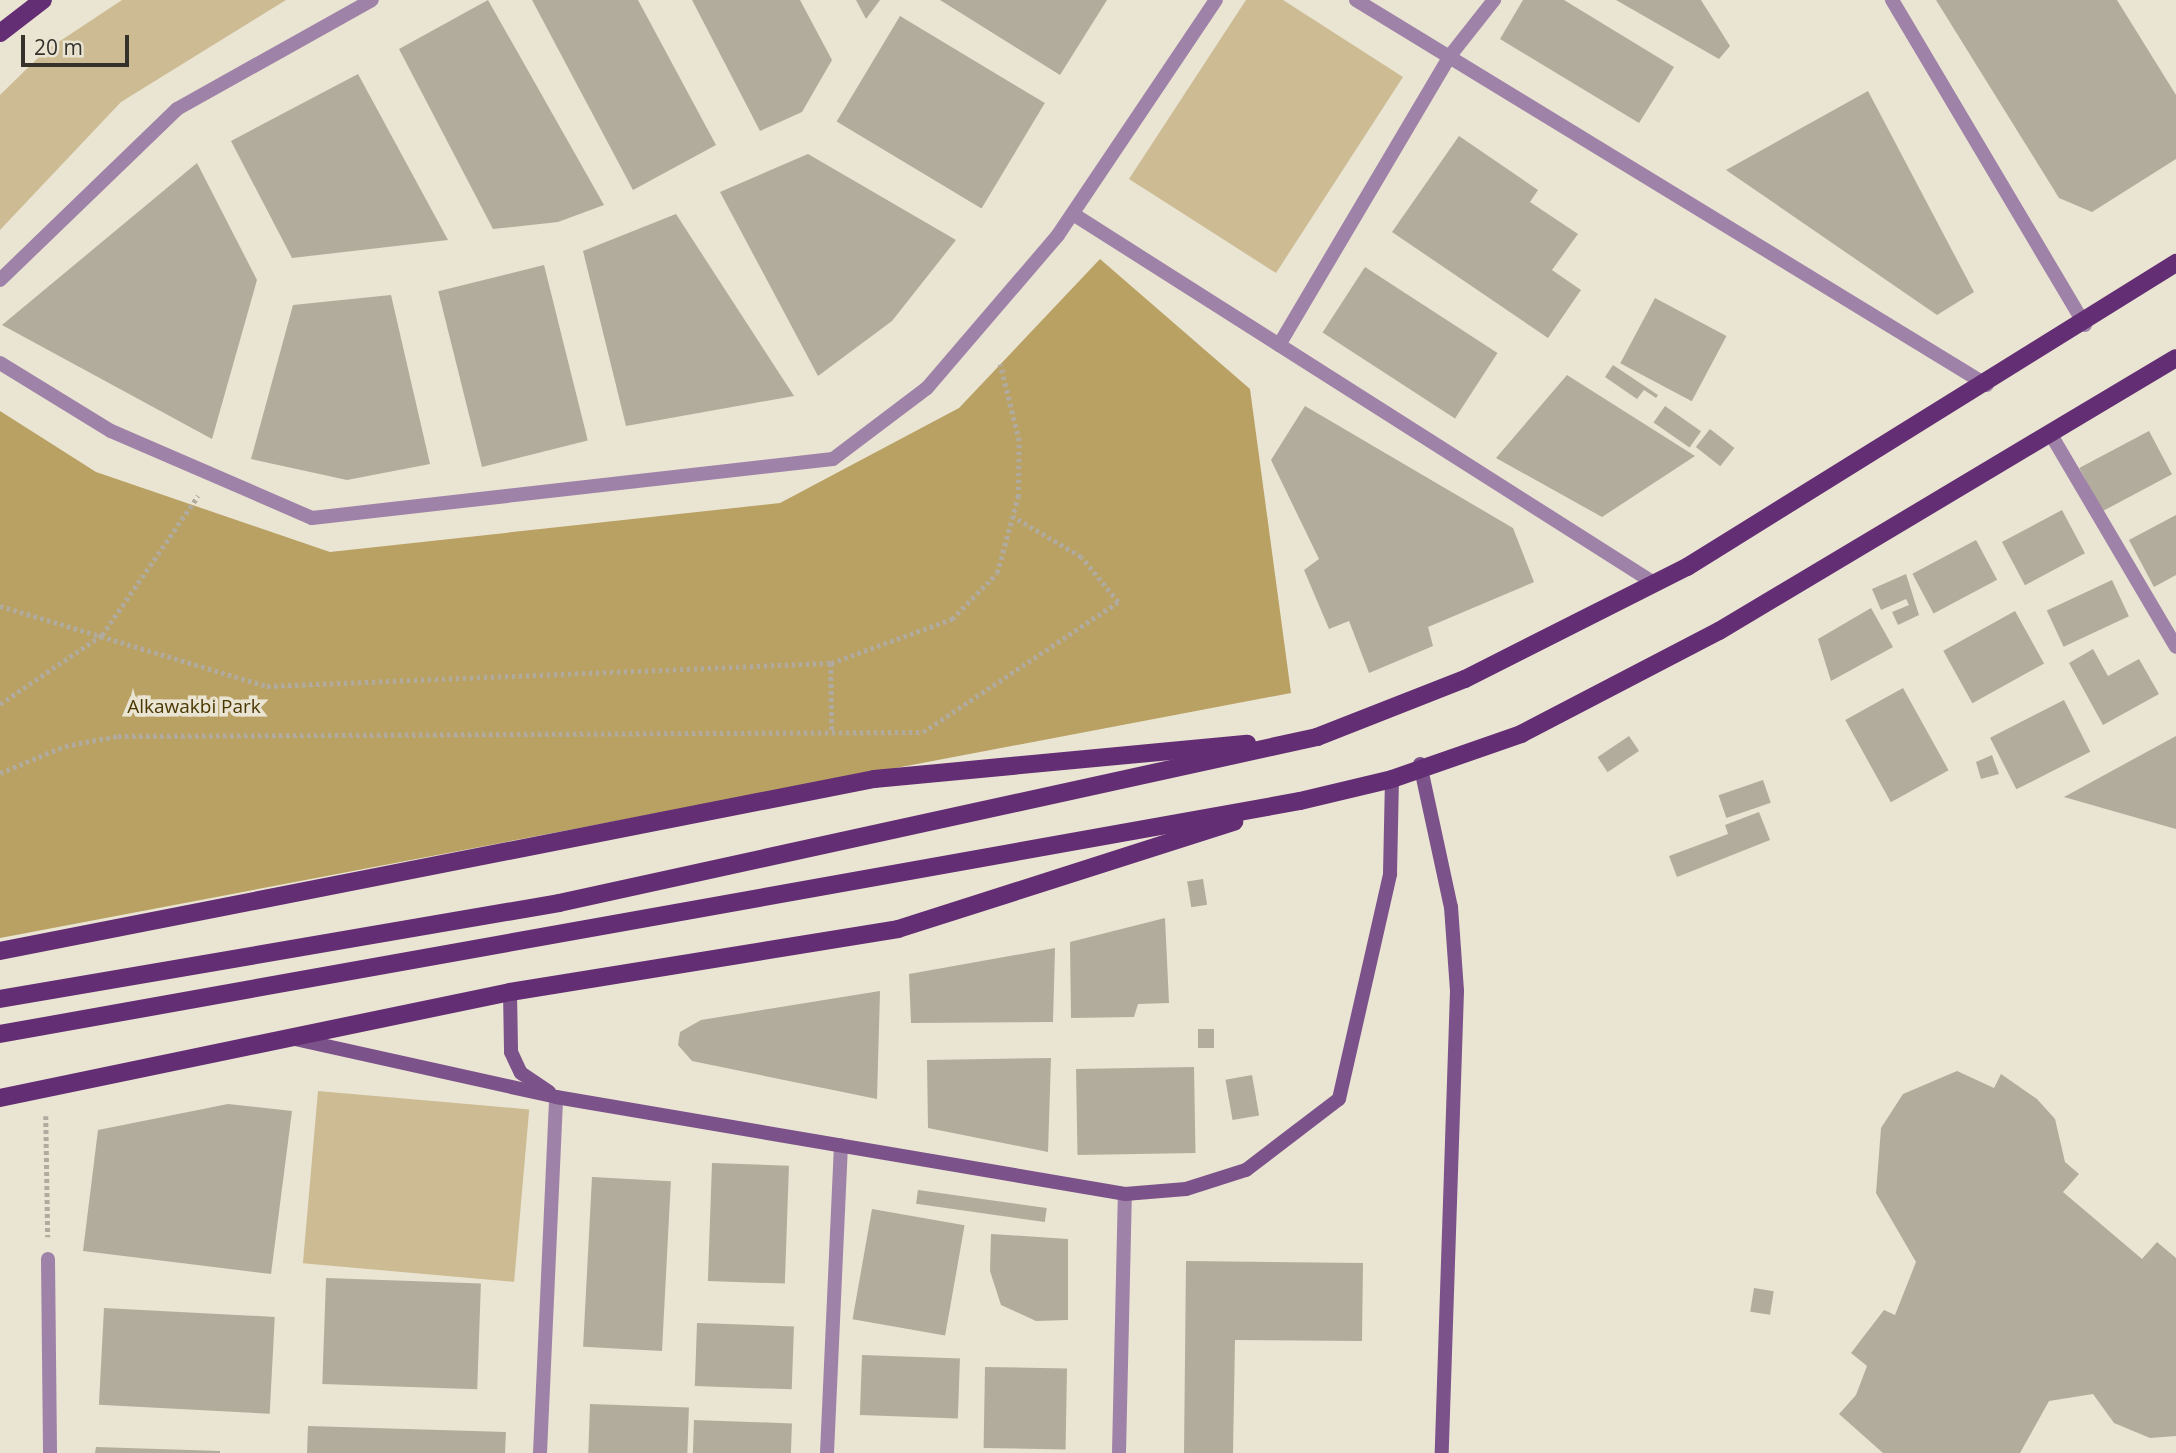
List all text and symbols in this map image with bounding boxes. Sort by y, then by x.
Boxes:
scale bar [24,21,133,65]
text: 20 m [34,33,83,61]
park label: Alkawakbi Park [127,696,261,718]

